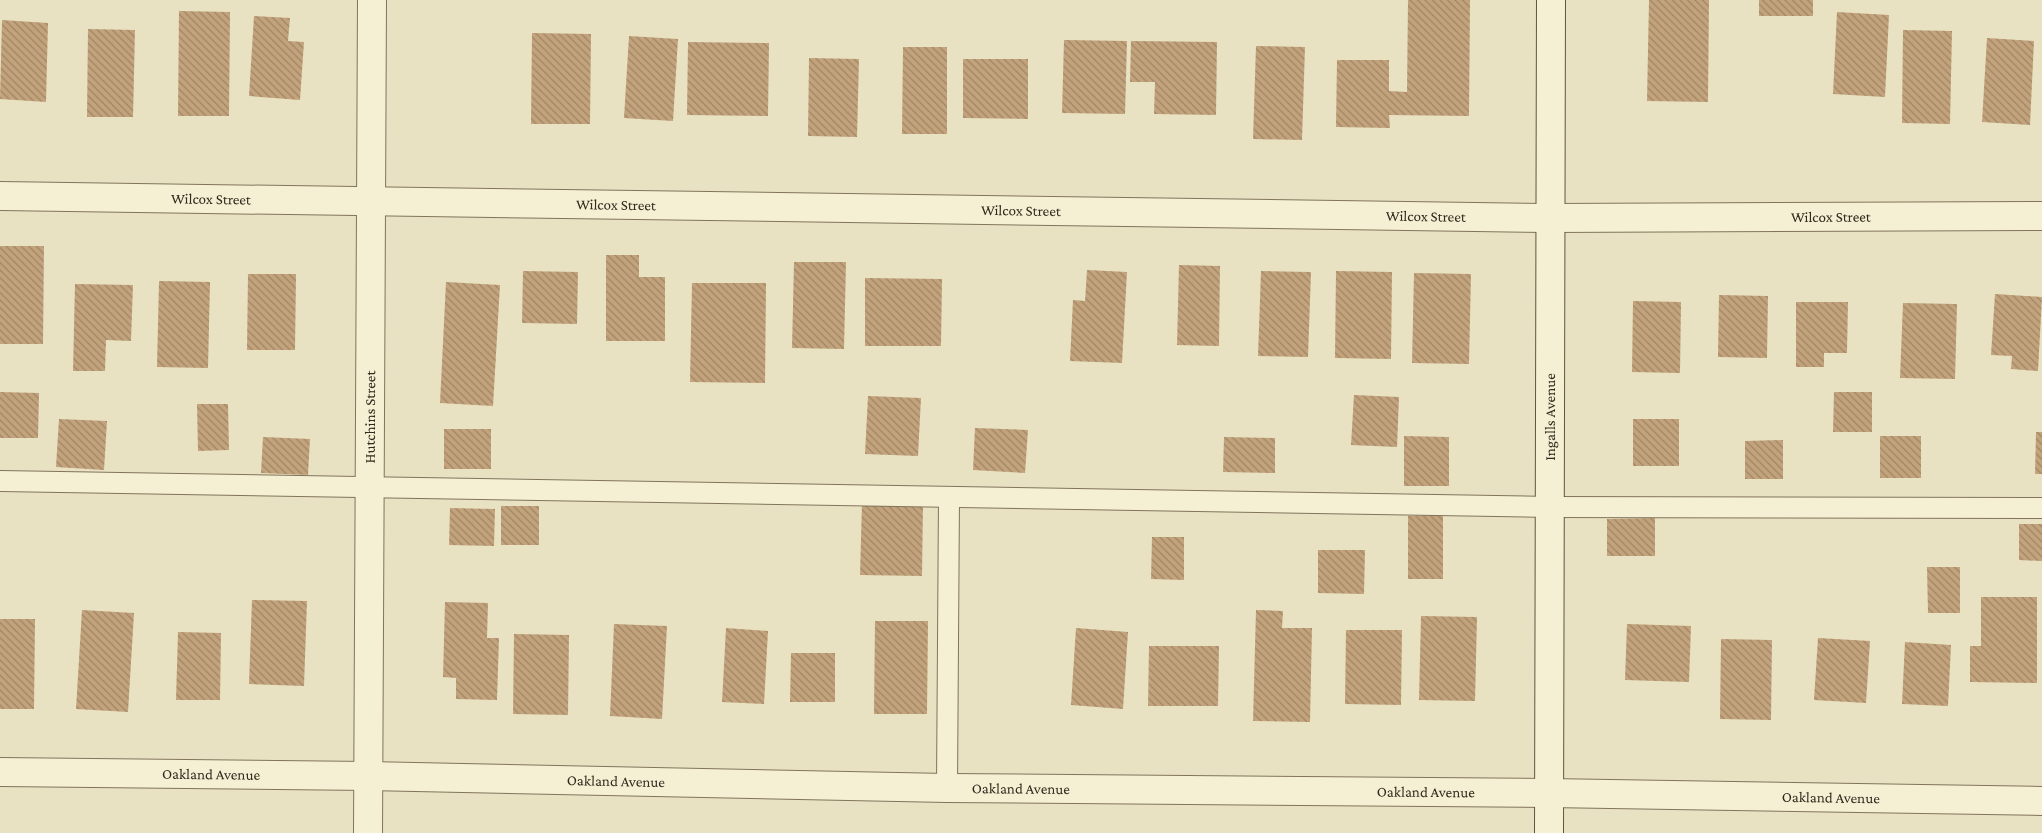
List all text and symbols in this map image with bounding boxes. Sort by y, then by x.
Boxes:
street label: Wilcox Street [171,190,252,208]
street label: Wilcox Street [576,196,657,213]
street label: Wilcox Street [981,202,1062,219]
street label: Wilcox Street [1386,208,1467,225]
street label: Wilcox Street [1791,209,1872,225]
street label: Hutchins Street [362,370,378,463]
street label: Ingalls Avenue [1542,373,1559,461]
street label: Oakland Avenue [162,766,261,783]
street label: Oakland Avenue [567,772,666,790]
street label: Oakland Avenue [972,780,1070,797]
street label: Oakland Avenue [1377,784,1475,800]
street label: Oakland Avenue [1782,789,1880,806]

